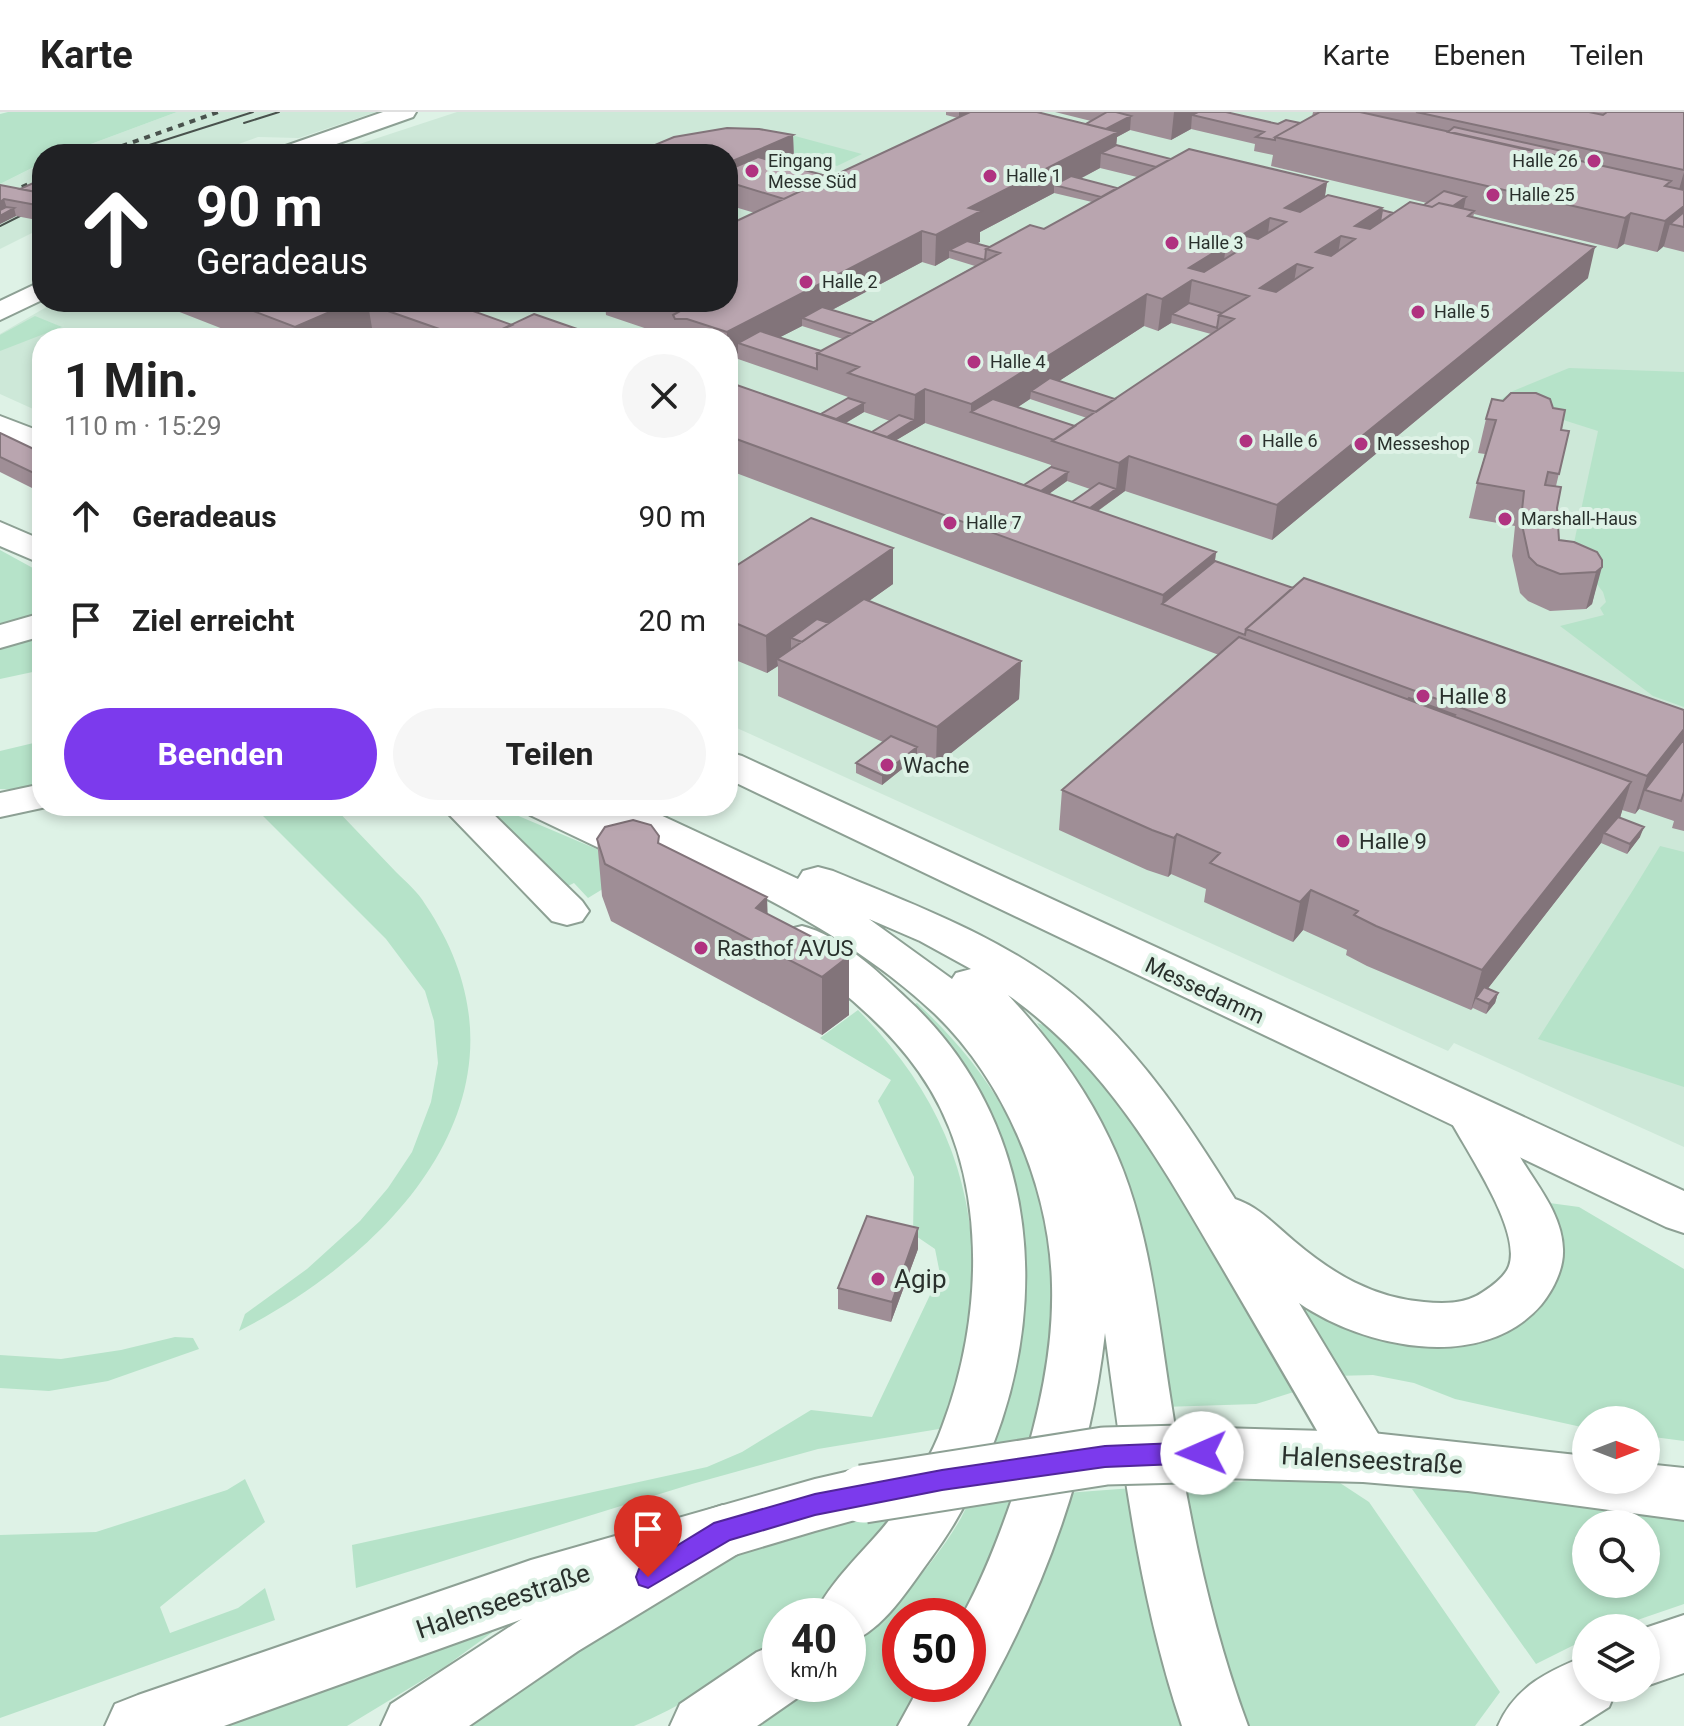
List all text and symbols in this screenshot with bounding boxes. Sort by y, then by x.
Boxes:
text: Karte [40,33,133,77]
text: Karte [1323,39,1390,72]
text: Ebenen [1434,39,1526,72]
text: Teilen [1570,39,1644,72]
place label: Eingang Messe Süd [768,150,857,192]
place label: Halle 26 [1512,150,1578,171]
marker: Halle 26 [1585,152,1603,170]
marker: Eingang Messe Süd [743,162,761,180]
place label: Halle 1 [1006,165,1062,186]
marker: Halle 1 [981,167,999,185]
text: 90 m [196,174,323,240]
icon: ahead [64,176,168,280]
place label: Halle 25 [1509,184,1575,205]
marker: Halle 25 [1484,186,1502,204]
place label: Halle 3 [1188,232,1244,253]
marker: Halle 3 [1163,234,1181,252]
text: Geradeaus [196,241,368,283]
place label: Halle 2 [822,271,878,292]
marker: Halle 2 [797,273,815,291]
place label: Halle 5 [1434,301,1490,322]
marker: Halle 5 [1409,303,1427,321]
place label: Halle 4 [990,351,1046,372]
text: 1 Min. [64,352,199,409]
marker: Halle 4 [965,353,983,371]
button: close [622,354,706,438]
text: 110 m · 15:29 [64,411,222,441]
place label: Halle 6 [1262,430,1318,451]
marker: Halle 6 [1237,432,1255,450]
place label: Messeshop [1377,433,1470,454]
marker: Messeshop [1352,435,1370,453]
icon: ahead [64,494,108,538]
text: Geradeaus [132,499,277,534]
text: 90 m [639,499,706,534]
place label: Marshall-Haus [1521,508,1637,529]
marker: Marshall-Haus [1496,510,1514,528]
place label: Halle 7 [966,512,1022,533]
marker: Halle 7 [941,514,959,532]
icon: arrive [64,598,108,642]
text: Ziel erreicht [132,603,294,638]
text: 20 m [639,603,706,638]
place label: Halle 8 [1439,684,1507,709]
marker: Halle 8 [1414,687,1432,705]
button: Beenden [64,708,377,800]
button: Teilen [393,708,706,800]
place label: Wache [903,753,969,778]
marker: Wache [878,756,896,774]
place label: Halle 9 [1359,829,1427,854]
marker: Halle 9 [1334,832,1352,850]
place label: Rasthof AVUS [717,936,854,961]
marker: Rasthof AVUS [692,939,710,957]
street label: Messedamm [1141,952,1268,1029]
place label: Agip [894,1264,946,1294]
marker: Agip [869,1270,887,1288]
north arrow [1572,1406,1660,1494]
map controls [1572,1406,1660,1702]
position arrow [1160,1411,1244,1495]
street label: Halenseestraße [1280,1440,1464,1480]
pin [614,1495,682,1577]
icon: arrive [626,1507,670,1551]
button: search [1572,1510,1660,1598]
street label: Halenseestraße [412,1557,594,1645]
speed limit sign: 50 [882,1598,986,1702]
button: layers [1572,1614,1660,1702]
text: 40 [791,1616,837,1663]
text: km/h [791,1658,837,1682]

